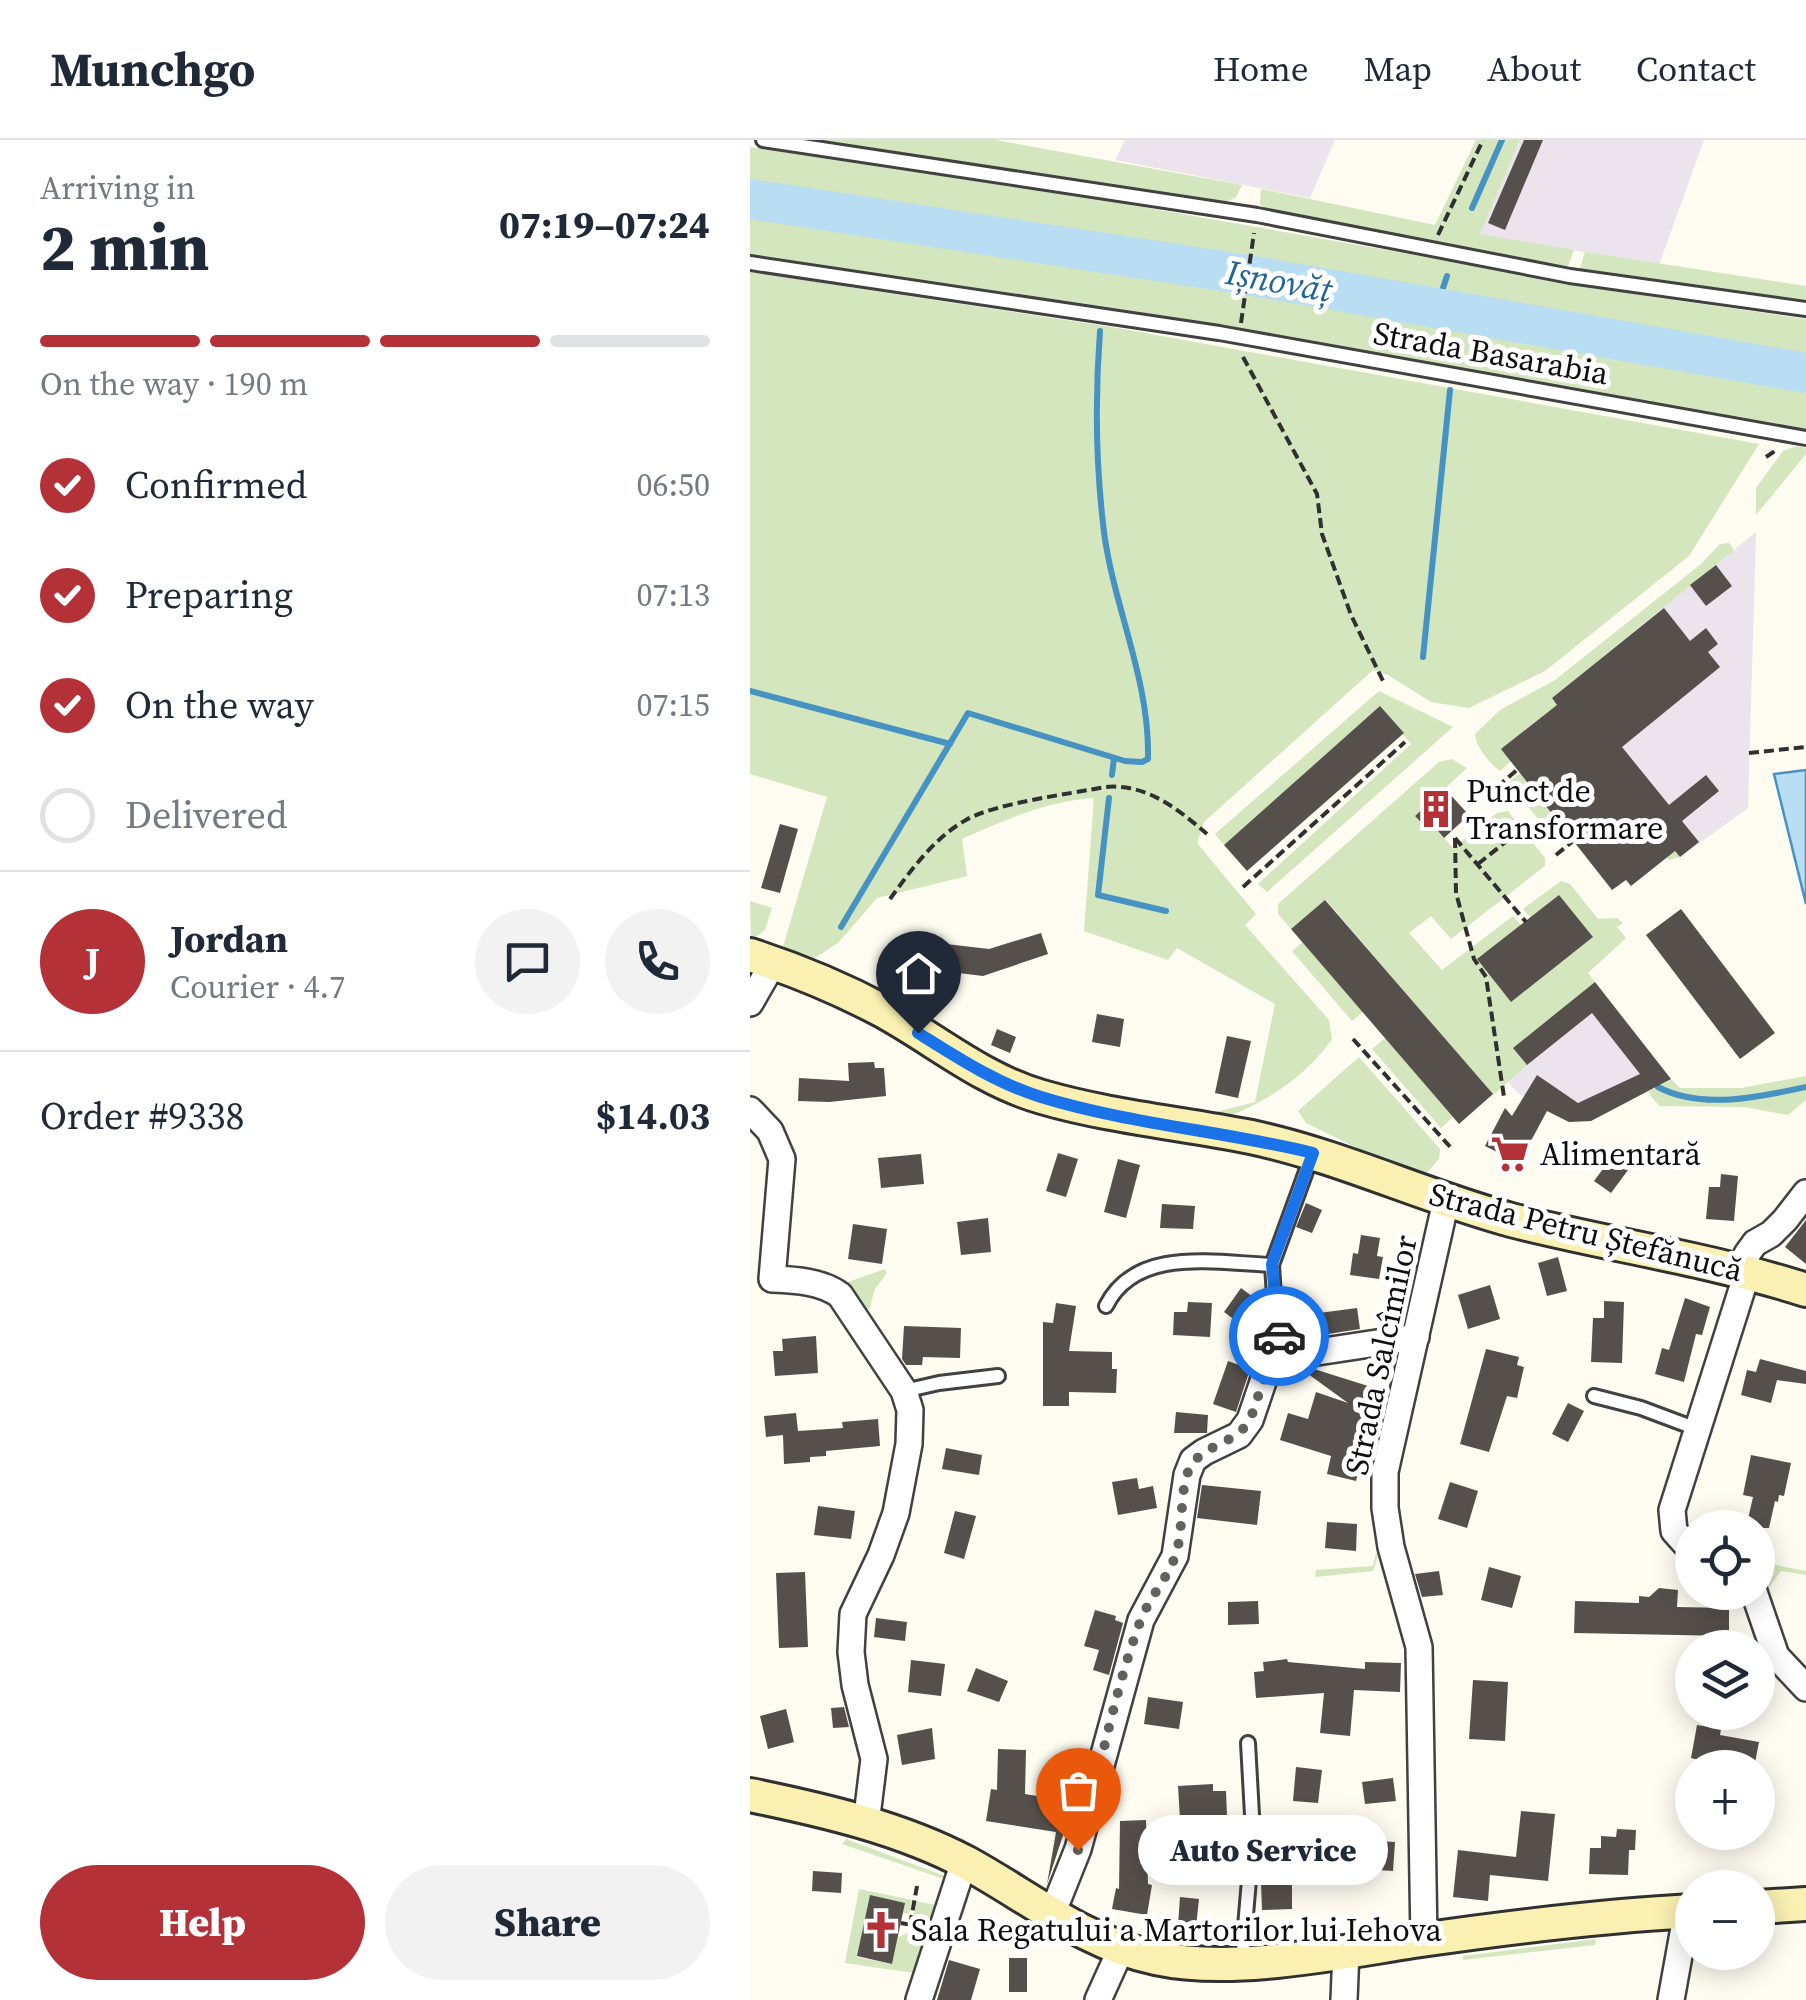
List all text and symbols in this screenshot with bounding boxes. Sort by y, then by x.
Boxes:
text: Munchgo [50,36,256,102]
text: Home [1213,45,1309,93]
text: Map [1364,45,1432,93]
text: About [1487,45,1581,93]
text: Contact [1636,45,1756,93]
text: Arriving in [40,166,195,210]
text: 07:19–07:24 [499,199,710,251]
text: 2 min [40,203,210,292]
water label: Ișnovăț [1221,248,1337,314]
street label: Strada Basarabia [1370,311,1613,395]
text: On the way · 190 m [40,362,308,406]
icon: check [40,458,95,513]
text: Confirmed [125,459,307,511]
text: 06:50 [636,463,710,507]
icon: check [40,568,95,623]
text: Preparing [125,569,293,621]
text: 07:13 [636,573,710,617]
icon: check [40,678,95,733]
text: On the way [125,679,314,731]
text: 07:15 [636,683,710,727]
place label: Punct de Transformare [1466,769,1663,850]
building icon: Punct de Transformare [1415,788,1457,830]
text: Delivered [125,789,288,841]
button: chat [475,909,580,1014]
button: phone [605,909,710,1014]
text: Jordan [170,913,288,965]
pin [876,931,961,1034]
text: J [85,935,100,987]
icon: home [891,946,946,1001]
text: Courier · 4.7 [170,965,345,1009]
text: Order #9338 [40,1090,244,1142]
text: $14.03 [596,1090,710,1142]
place label: Alimentară [1540,1132,1701,1176]
supermarket icon: Alimentară [1489,1133,1531,1175]
street label: Strada Petru Ștefănucă [1425,1172,1748,1292]
street label: Strada Salcîmilor [1334,1231,1428,1479]
courier [1229,1286,1329,1386]
icon: car [1252,1309,1307,1364]
map controls [1675,1510,1775,1970]
button: locate [1675,1510,1775,1610]
button: layers [1675,1630,1775,1730]
pin [1036,1748,1121,1851]
button: + [1675,1750,1775,1850]
icon: bag [1051,1763,1106,1818]
callout: Auto Service [1138,1815,1388,1885]
text: Auto Service [1170,1828,1356,1872]
button: Help [40,1865,365,1980]
button: Share [385,1865,710,1980]
button: − [1675,1870,1775,1970]
place label: Sala Regatului a Martorilor lui Iehova [911,1908,1443,1952]
church icon: Sala Regatului a Martorilor lui Iehova [860,1909,902,1951]

